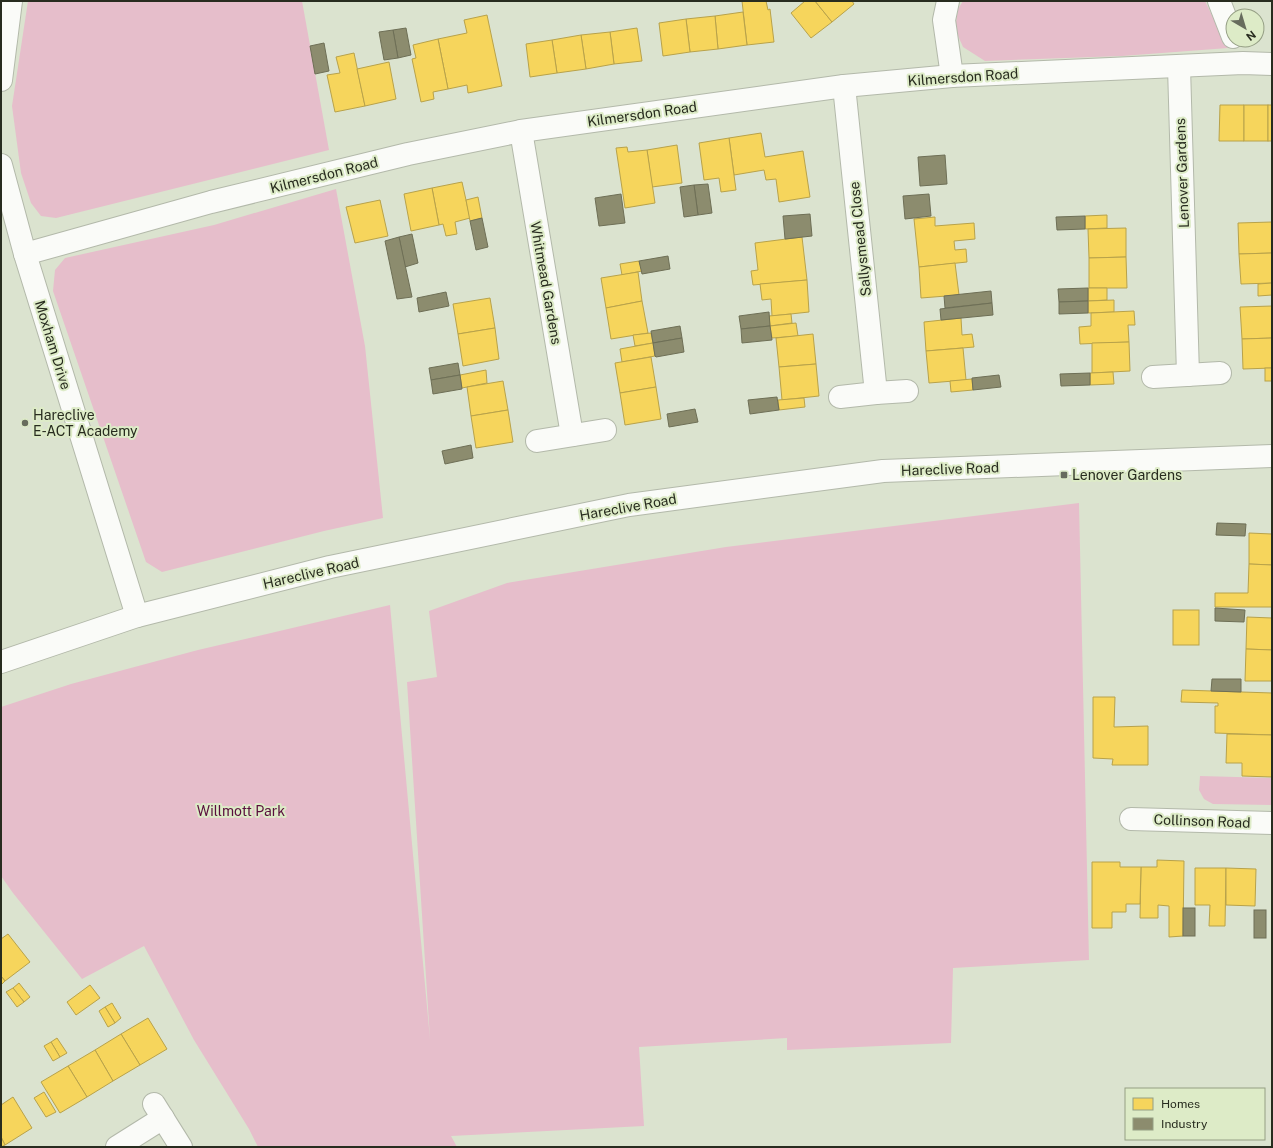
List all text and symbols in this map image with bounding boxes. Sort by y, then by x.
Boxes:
north arrow [1225,8,1265,48]
text: N [1244,29,1258,43]
street label: Kilmersdon Road [907,65,1019,89]
street label: Kilmersdon Road [586,98,698,130]
street label: Lenover Gardens [1172,118,1192,228]
street label: Kilmersdon Road [268,154,380,196]
street label: Sallysmead Close [846,181,874,297]
street label: Whitmead Gardens [527,220,565,346]
street label: Moxham Drive [32,298,74,392]
place label: Hareclive E-ACT Academy [33,407,138,439]
marker: Hareclive E-ACT Academy [20,418,30,428]
street label: Hareclive Road [901,459,999,479]
place label: Lenover Gardens [1072,467,1182,483]
marker: Lenover Gardens [1059,470,1069,480]
street label: Hareclive Road [578,491,678,523]
street label: Hareclive Road [261,554,361,592]
park label: Willmott Park [197,803,285,819]
street label: Collinson Road [1153,811,1251,831]
legend [1125,1088,1265,1140]
text: Homes [1161,1097,1200,1111]
text: Industry [1161,1117,1208,1131]

